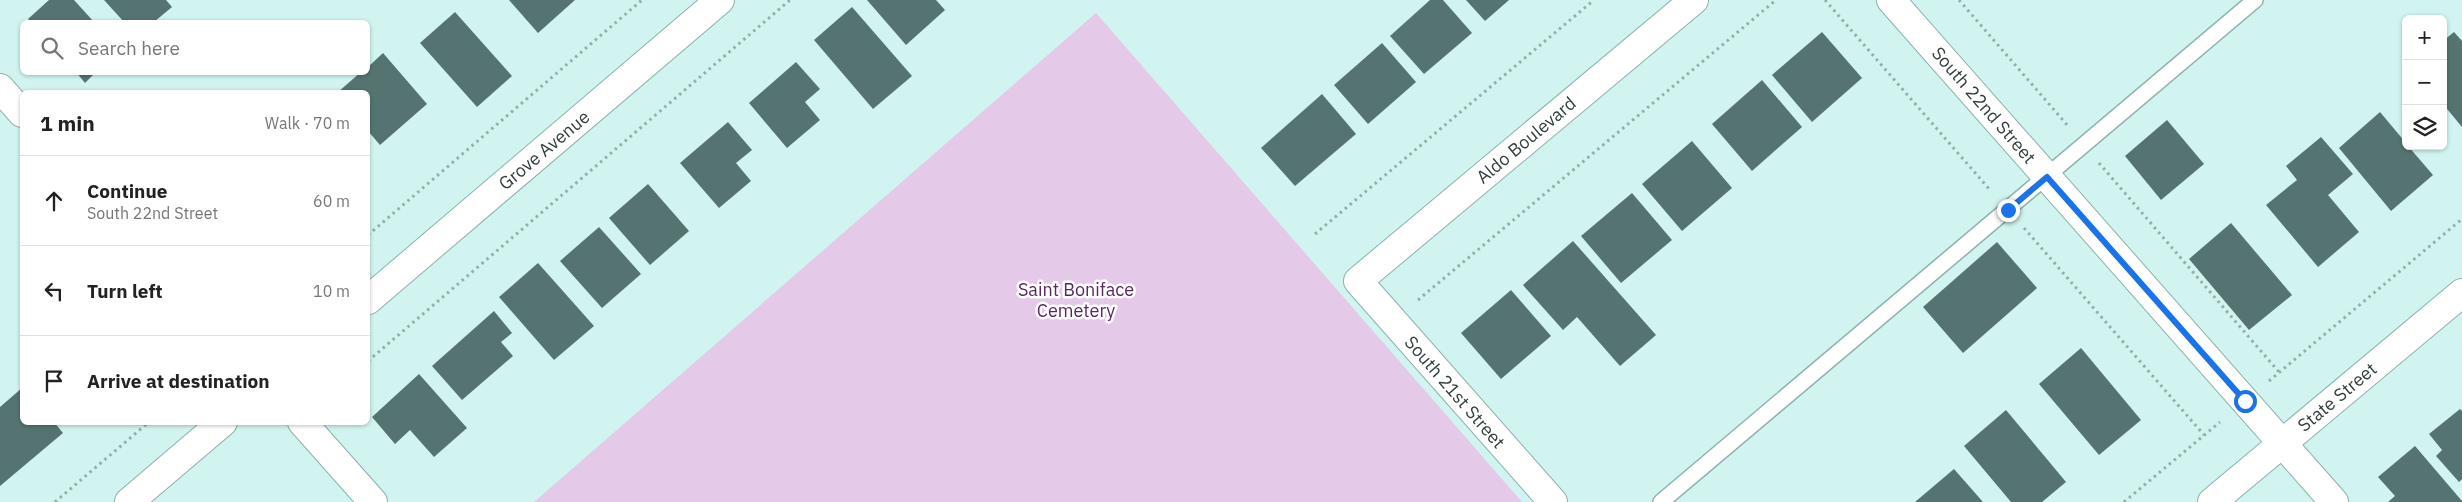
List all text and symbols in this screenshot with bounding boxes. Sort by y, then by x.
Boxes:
map controls [2402,15,2447,150]
button: + [2402,15,2447,60]
search box [20,20,370,75]
icon: search [38,34,66,62]
text: Search here [78,36,180,60]
street label: South 22nd Street [1927,42,2041,168]
button: − [2402,60,2447,105]
street label: Aldo Boulevard [1471,92,1581,188]
street label: Grove Avenue [494,105,594,195]
button: layers [2402,105,2447,150]
text: 1 min [40,109,95,137]
text: Walk · 70 m [265,113,350,133]
text: Continue [87,179,167,203]
icon: ahead [40,187,68,215]
text: 60 m [313,191,350,211]
route end [1997,199,2020,222]
text: South 22nd Street [87,203,218,223]
icon: left [40,277,68,305]
park label: Saint Boniface Cemetery [1018,278,1134,322]
text: Turn left [87,279,163,303]
text: 10 m [313,281,350,301]
street label: South 21st Street [1400,331,1510,453]
street label: State Street [2293,357,2381,437]
icon: arrive [40,367,68,395]
text: Arrive at destination [87,369,270,393]
route start [2234,390,2257,413]

